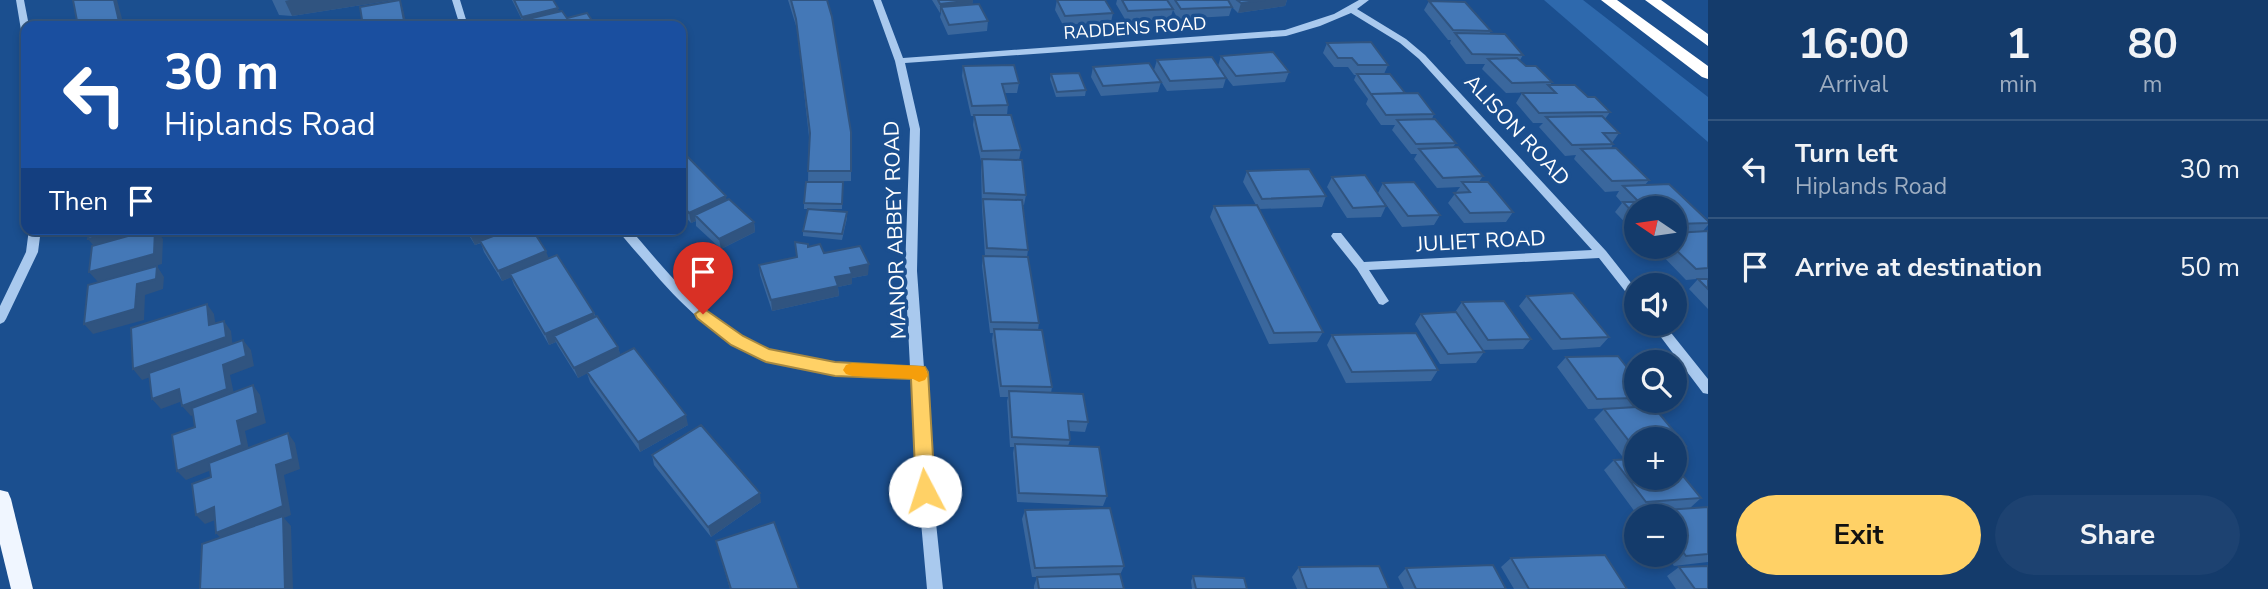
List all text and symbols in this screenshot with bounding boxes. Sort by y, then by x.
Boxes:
street label: RADDENS ROAD [1063,11,1207,45]
text: 16:00 [1798,16,1909,73]
text: 1 [2006,16,2031,73]
text: 80 [2128,16,2178,73]
text: 30 m [164,39,279,106]
icon: left [49,49,140,140]
street label: ALISON ROAD [1458,68,1576,192]
text: Arrival [1819,69,1888,100]
text: min [1999,69,2037,100]
text: m [2143,69,2163,100]
text: Hiplands Road [164,103,376,146]
street label: MANOR ABBEY ROAD [877,120,913,340]
text: Turn left [1795,136,1898,171]
icon: left [1736,150,1774,188]
text: 30 m [2180,152,2240,187]
text: Hiplands Road [1795,171,1947,202]
icon: arrive [122,182,160,220]
text: Then [49,184,108,219]
north arrow [1624,196,1687,259]
map controls [1624,196,1687,567]
street label: JULIET ROAD [1415,224,1546,258]
pin [673,242,733,314]
icon: arrive [1736,248,1774,286]
text: Arrive at destination [1795,250,2042,285]
text: 50 m [2180,250,2240,285]
icon: arrive [684,253,722,291]
button: sound [1624,273,1687,336]
button: search [1624,350,1687,413]
button: + [1624,427,1687,490]
position arrow [888,454,962,528]
button: Exit [1736,495,1981,575]
button: Share [1995,495,2240,575]
button: − [1624,504,1687,567]

